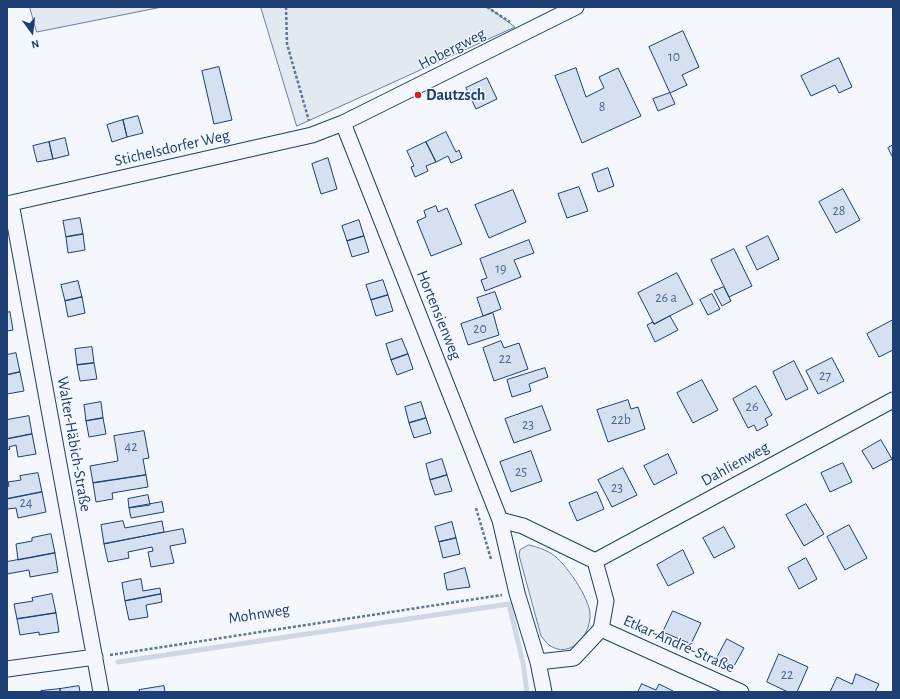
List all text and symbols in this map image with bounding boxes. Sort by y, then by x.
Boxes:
north arrow [12,12,52,52]
street label: Hobergweg [415,24,489,74]
text: N [30,38,40,50]
house number: 10 [668,49,680,65]
place label: Dautzsch [426,85,485,105]
marker: Dautzsch [413,90,423,100]
house number: 8 [599,99,605,115]
street label: Stichelsdorfer Weg [112,125,232,171]
house number: 28 [832,203,846,219]
house number: 19 [495,261,507,277]
street label: Hortensienweg [412,268,466,362]
house number: 26 a [655,290,677,306]
house number: 20 [473,321,487,337]
house number: 22 [499,351,511,367]
house number: 27 [819,368,831,384]
street label: Walter-Häbich-Straße [53,375,95,513]
house number: 26 [746,399,758,415]
house number: 22b [611,412,631,428]
house number: 23 [522,417,534,433]
street label: Dahlienweg [698,437,772,491]
house number: 42 [124,439,138,455]
house number: 25 [515,464,527,480]
house number: 23 [611,480,623,496]
house number: 24 [19,495,33,511]
street label: Mohnweg [227,600,291,628]
street label: Etkar-André-Straße [620,611,738,677]
house number: 22 [781,667,793,683]

